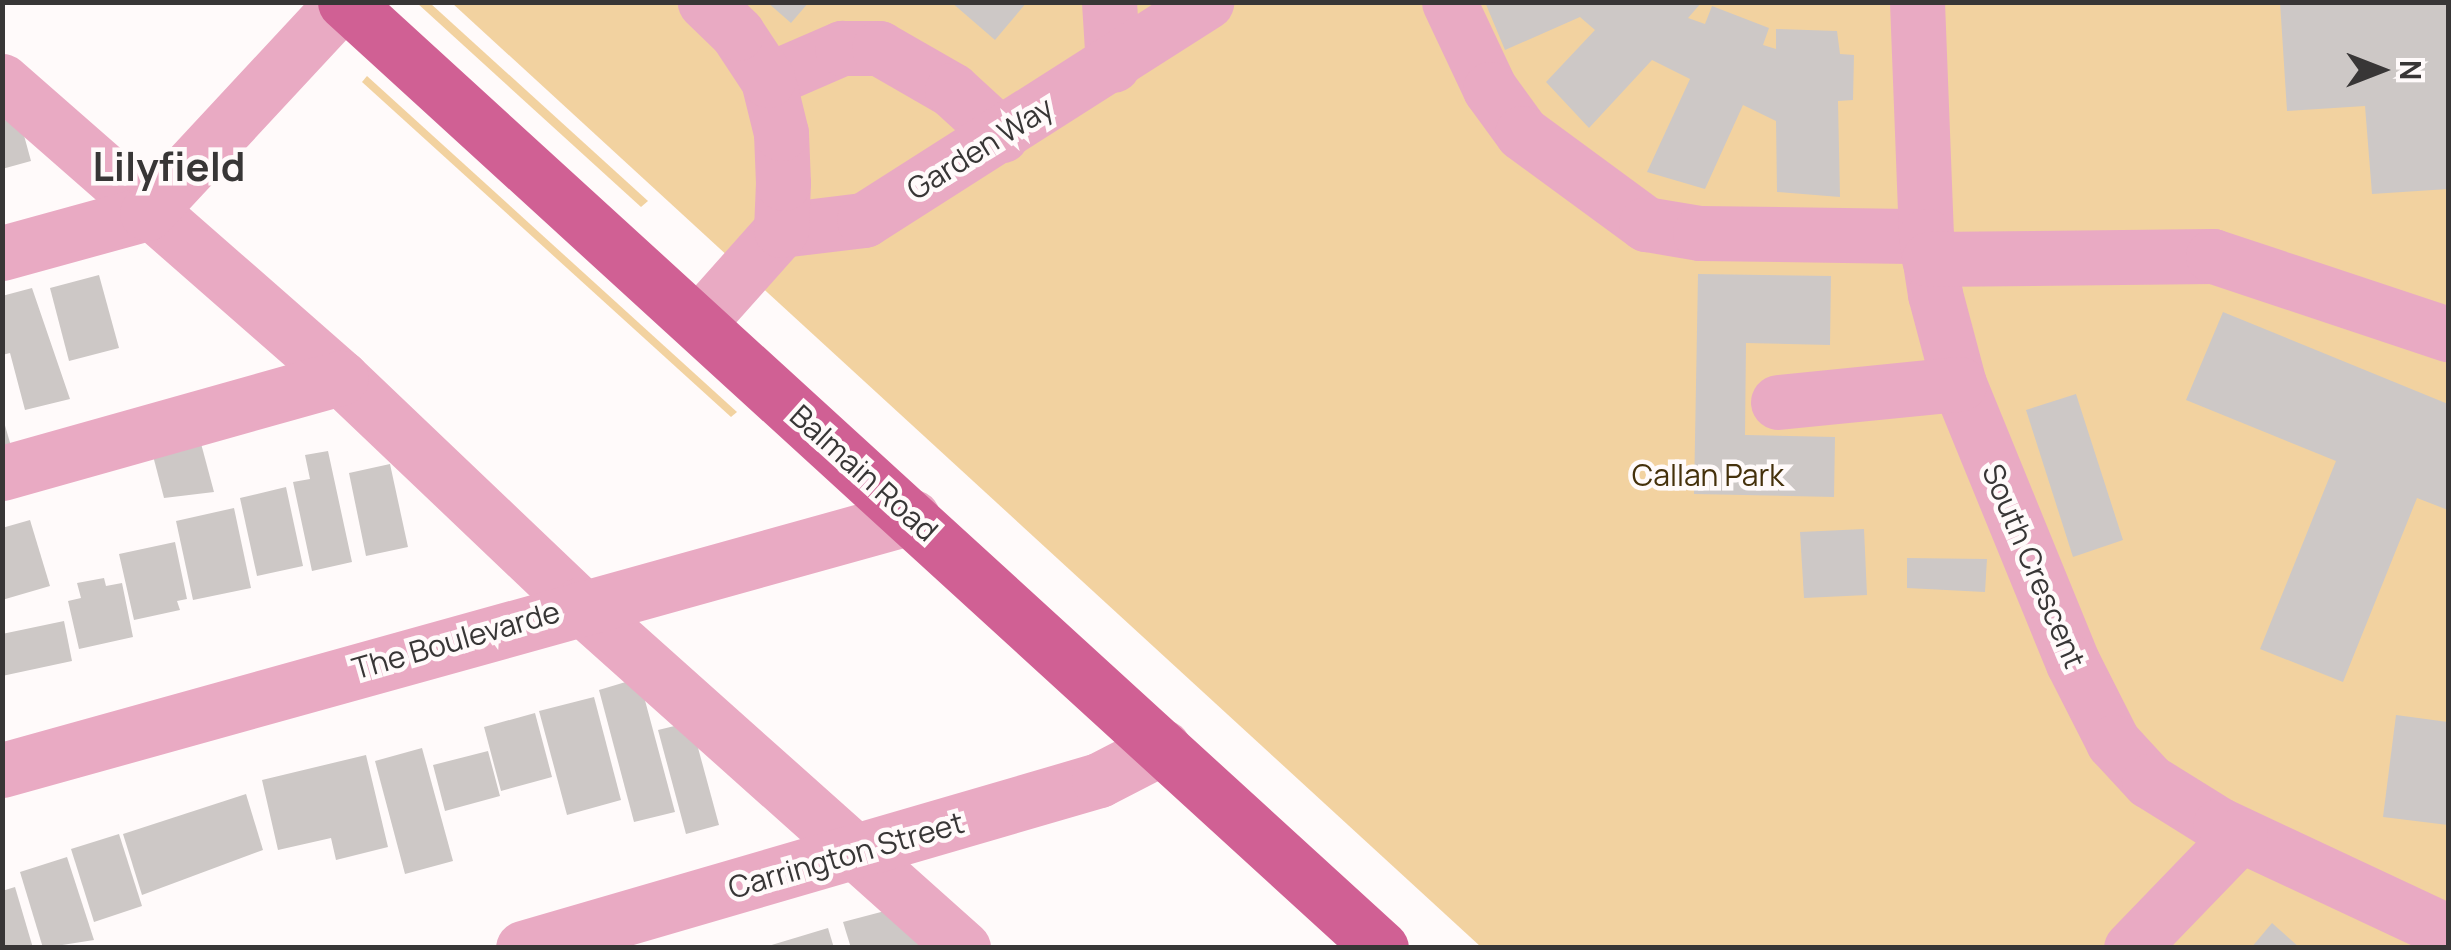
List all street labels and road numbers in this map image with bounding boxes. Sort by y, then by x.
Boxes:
street label: Garden Way [900,89,1060,207]
street label: Balmain Road [783,397,945,549]
street label: South Crescent [1975,459,2093,673]
street label: The Boulevarde [348,593,564,687]
street label: Carrington Street [724,804,968,906]

